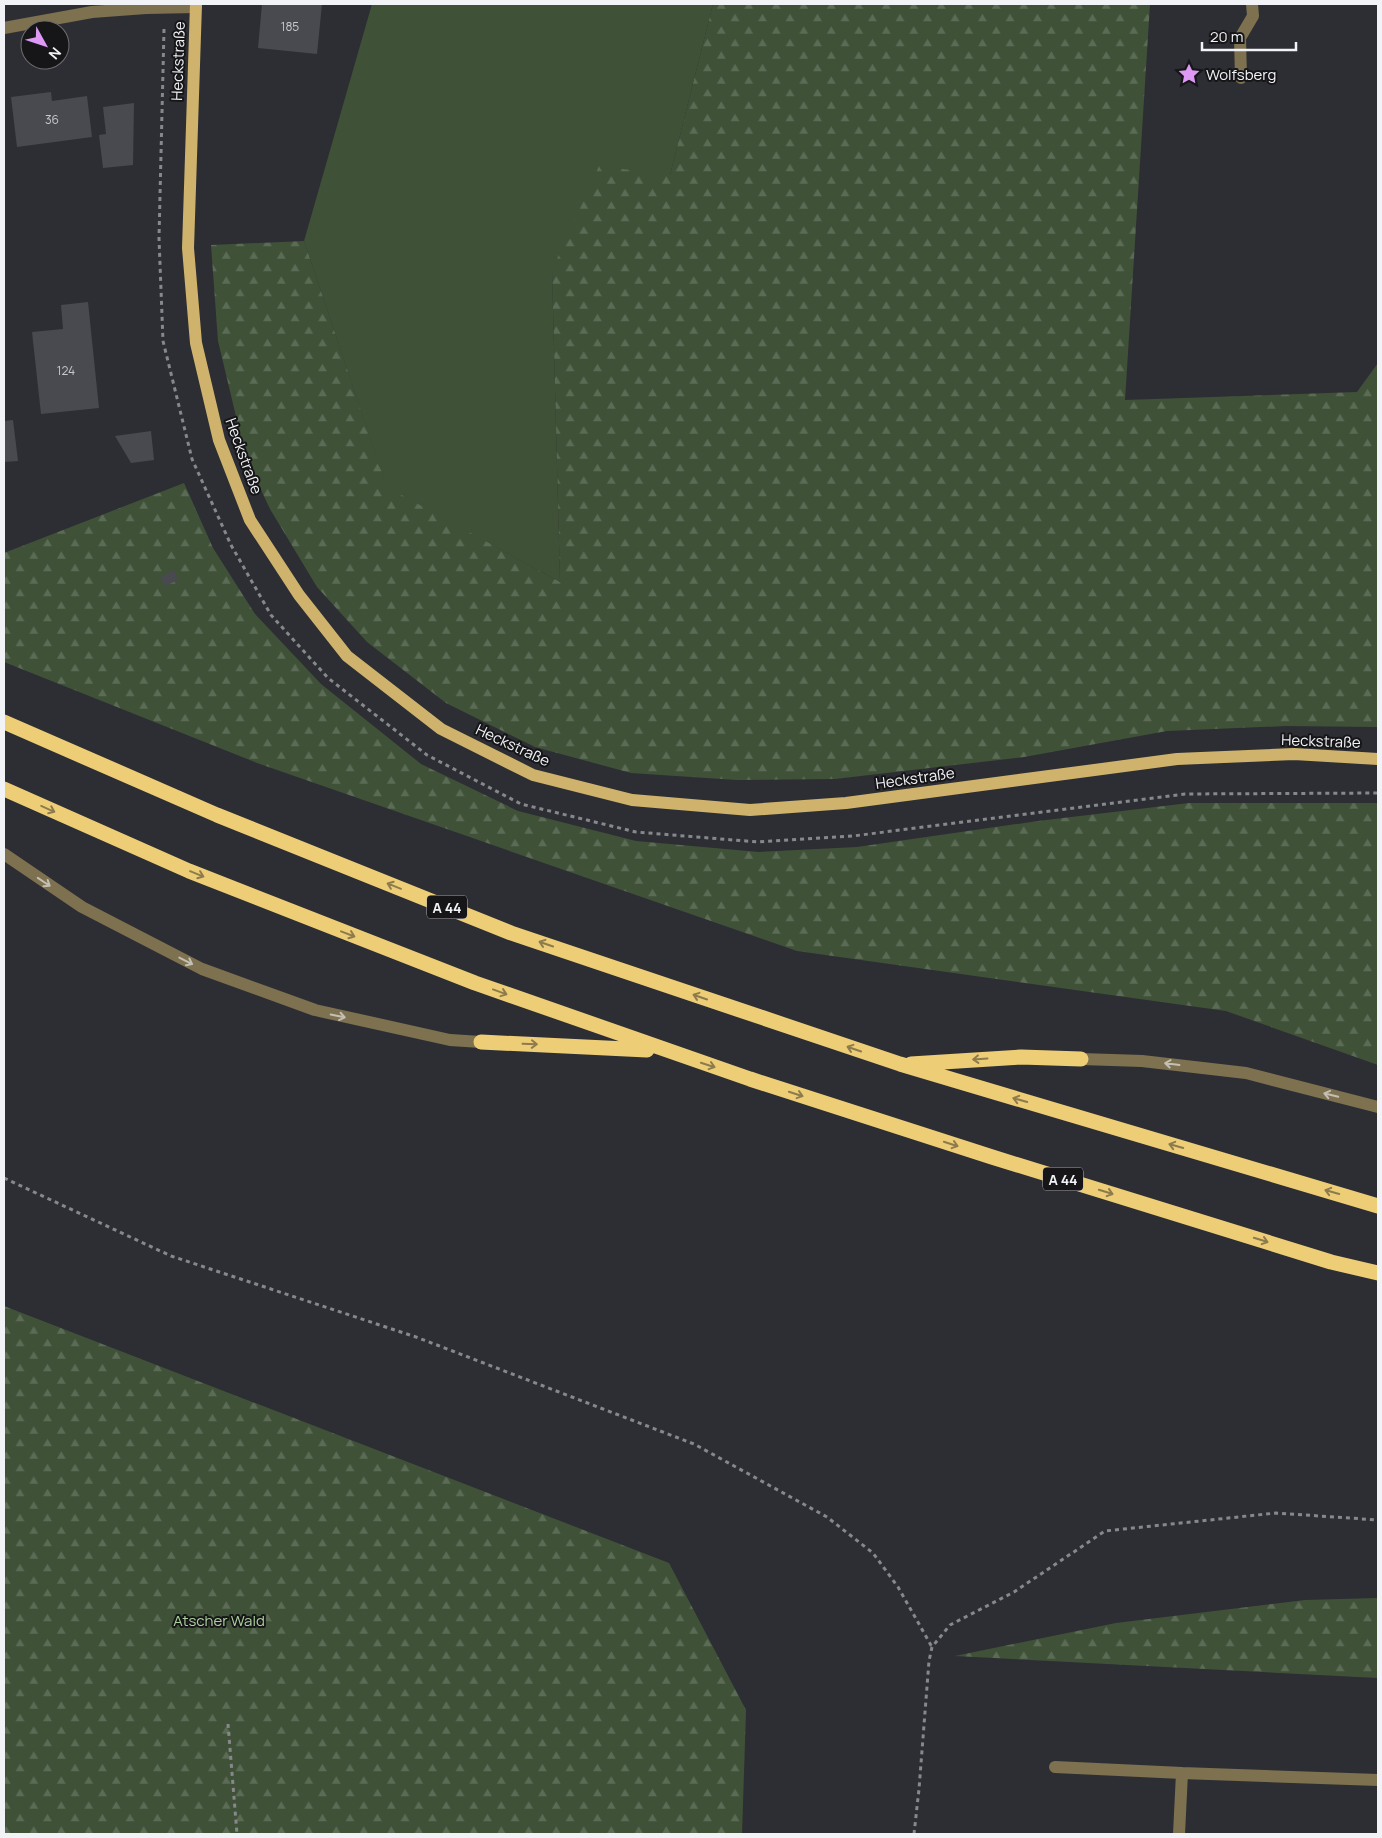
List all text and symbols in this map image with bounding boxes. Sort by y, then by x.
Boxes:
house number: 185 [281,18,299,35]
north arrow [20,20,70,70]
scale bar [1202,20,1296,52]
street label: Heckstraße [166,21,190,101]
text: 20 m [1210,26,1243,47]
text: N [45,44,66,64]
place icon: Wolfsberg [1176,61,1202,87]
place label: Wolfsberg [1206,64,1276,85]
house number: 36 [45,111,59,128]
house number: 124 [57,362,75,379]
street label: Heckstraße [221,415,268,497]
street label: Heckstraße [472,719,554,771]
street label: Heckstraße [1281,729,1361,753]
street label: Heckstraße [874,762,956,794]
one-way arrow [40,804,55,814]
one-way arrow [189,870,204,880]
one-way arrow [37,876,51,887]
one-way arrow [387,881,402,890]
road number: A 44 [427,896,467,919]
one-way arrow [340,929,355,939]
one-way arrow [538,939,554,949]
one-way arrow [178,957,193,966]
one-way arrow [492,988,507,997]
one-way arrow [692,991,708,1001]
one-way arrow [330,1011,346,1021]
one-way arrow [522,1039,538,1048]
one-way arrow [846,1044,862,1053]
one-way arrow [972,1055,988,1064]
one-way arrow [1164,1059,1180,1069]
one-way arrow [699,1061,715,1070]
one-way arrow [788,1089,804,1099]
one-way arrow [1324,1090,1340,1099]
one-way arrow [1012,1094,1028,1104]
one-way arrow [942,1139,958,1149]
one-way arrow [1168,1141,1184,1151]
road number: A 44 [1043,1168,1083,1190]
one-way arrow [1324,1187,1340,1197]
one-way arrow [1097,1188,1113,1198]
one-way arrow [1252,1236,1268,1246]
park label: Atscher Wald [173,1610,265,1631]

